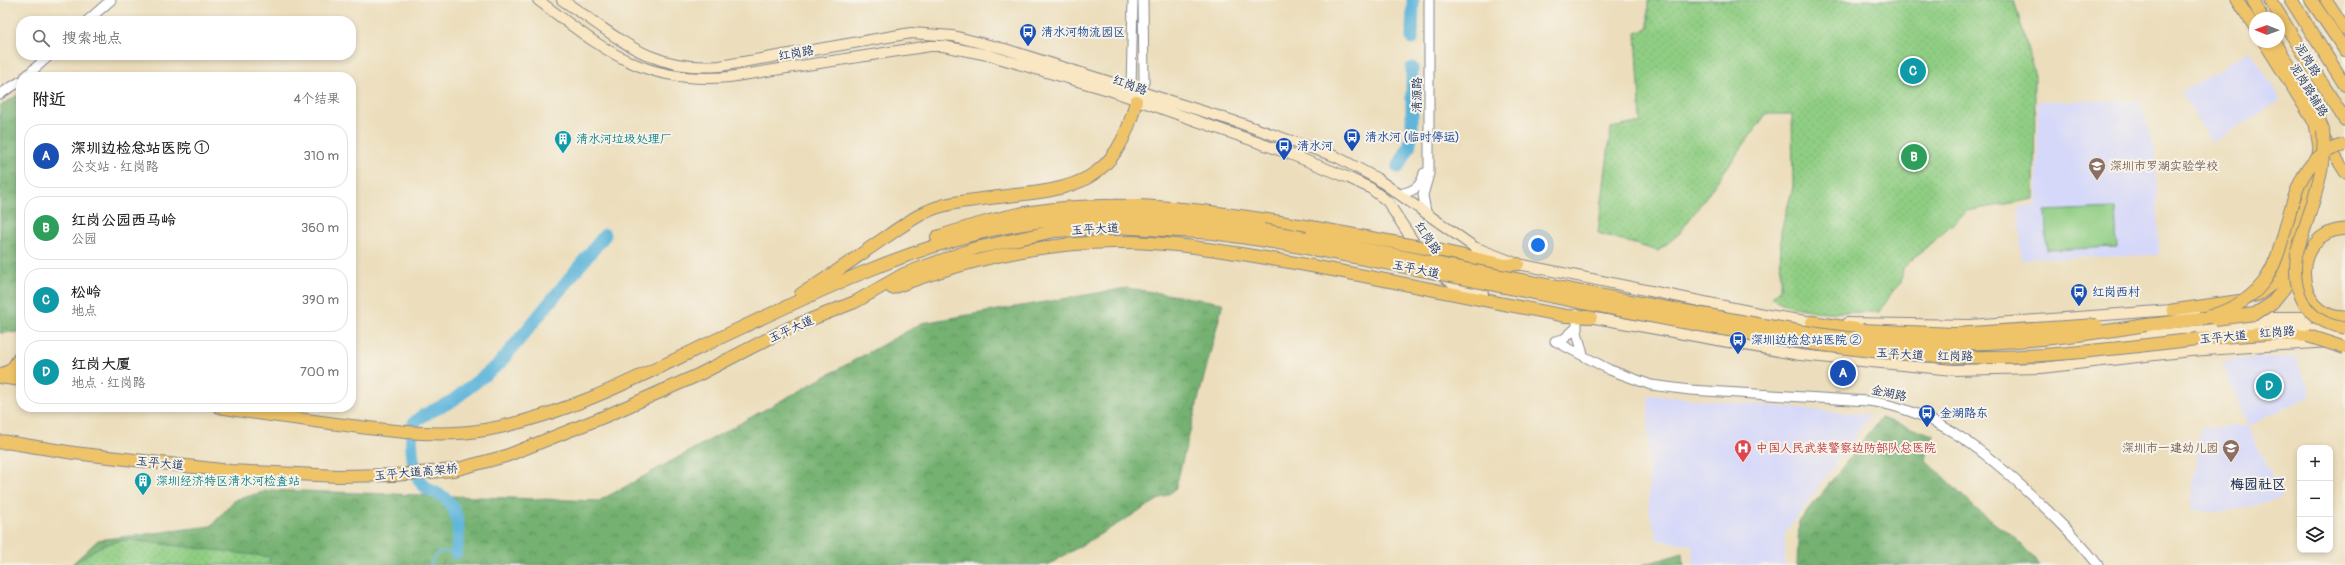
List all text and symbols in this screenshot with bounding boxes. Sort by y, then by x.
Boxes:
north arrow [2249,12,2285,48]
search box [16,16,356,60]
bus stop icon: 清水河物流园区 [1018,22,1038,47]
place label: 清水河物流园区 [1041,25,1125,40]
icon: search [30,27,52,49]
text: 搜索地点 [62,29,122,48]
street label: 泥岗路 [2292,41,2323,80]
street label: 红岗路 [777,43,815,64]
pin: C [1900,56,1926,86]
street label: 泥岗路辅路 [2286,61,2331,120]
street label: 红岗路 [1110,72,1149,99]
street label: 清源路 [1410,77,1425,113]
text: 附近 [32,89,66,110]
text: 4个结果 [293,91,340,107]
bus stop icon: 清水河 (临时停运) [1342,127,1362,152]
building icon: 清水河垃圾处理厂 [553,129,573,154]
place label: 清水河 (临时停运) [1365,130,1460,145]
place label: 清水河垃圾处理厂 [576,132,672,147]
bus stop icon: 清水河 [1274,136,1294,161]
text: 深圳边检总站医院 ① [71,139,209,158]
place label: 清水河 [1297,139,1333,154]
pin: B [1901,142,1927,172]
text: A [42,148,50,164]
text: 310 m [303,148,339,164]
school or university icon: 深圳市罗湖实验学校 [2087,156,2107,181]
text: 公交站 · 红岗路 [71,159,159,175]
place label: 深圳市罗湖实验学校 [2110,159,2218,174]
text: 红岗公园西马岭 [71,211,176,230]
street label: 红岗路 [1411,219,1444,257]
text: B [42,220,50,236]
text: 360 m [301,220,339,236]
street label: 玉平大道 [1071,221,1119,238]
text: 公园 [71,231,97,247]
your location [1528,235,1548,255]
street label: 玉平大道 [1391,257,1441,282]
bus stop icon: 红岗西村 [2069,282,2089,307]
text: 松岭 [71,283,101,302]
place label: 红岗西村 [2092,285,2140,300]
text: C [42,292,50,308]
text: 390 m [302,292,339,308]
text: 地点 [71,303,97,319]
street label: 玉平大道 [766,313,816,346]
street label: 红岗路 [2259,324,2296,341]
street label: 玉平大道 [2198,328,2248,347]
bus stop icon: 深圳边检总站医院 ② [1728,330,1748,355]
place label: 深圳边检总站医院 ② [1751,333,1862,348]
street label: 玉平大道 [1875,345,1924,364]
street label: 红岗路 [1937,349,1973,364]
text: 红岗大厦 [71,355,131,374]
pin: A [1830,358,1856,388]
text: D [42,364,50,380]
text: 700 m [300,364,339,380]
pin: D [2256,371,2282,401]
text: 地点 · 红岗路 [71,375,146,391]
street label: 金湖路 [1870,382,1908,405]
bus stop icon: 金湖路东 [1917,403,1937,428]
place label: 金湖路东 [1940,406,1988,421]
hospital icon: 中国人民武装警察边防部队总医院 [1733,438,1753,463]
school or university icon: 深圳市一建幼儿园 [2221,438,2241,463]
place label: 中国人民武装警察边防部队总医院 [1756,441,1936,456]
place label: 深圳市一建幼儿园 [2122,441,2218,456]
map controls [2297,445,2333,553]
button: + [2297,445,2333,481]
street label: 玉平大道 [135,454,185,473]
street label: 玉平大道高架桥 [374,461,460,484]
building icon: 深圳经济特区清水河检查站 [133,471,153,496]
place label: 深圳经济特区清水河检查站 [156,474,300,489]
district label: 梅园社区 [2230,476,2286,493]
button: − [2297,481,2333,517]
button: layers [2297,517,2333,553]

